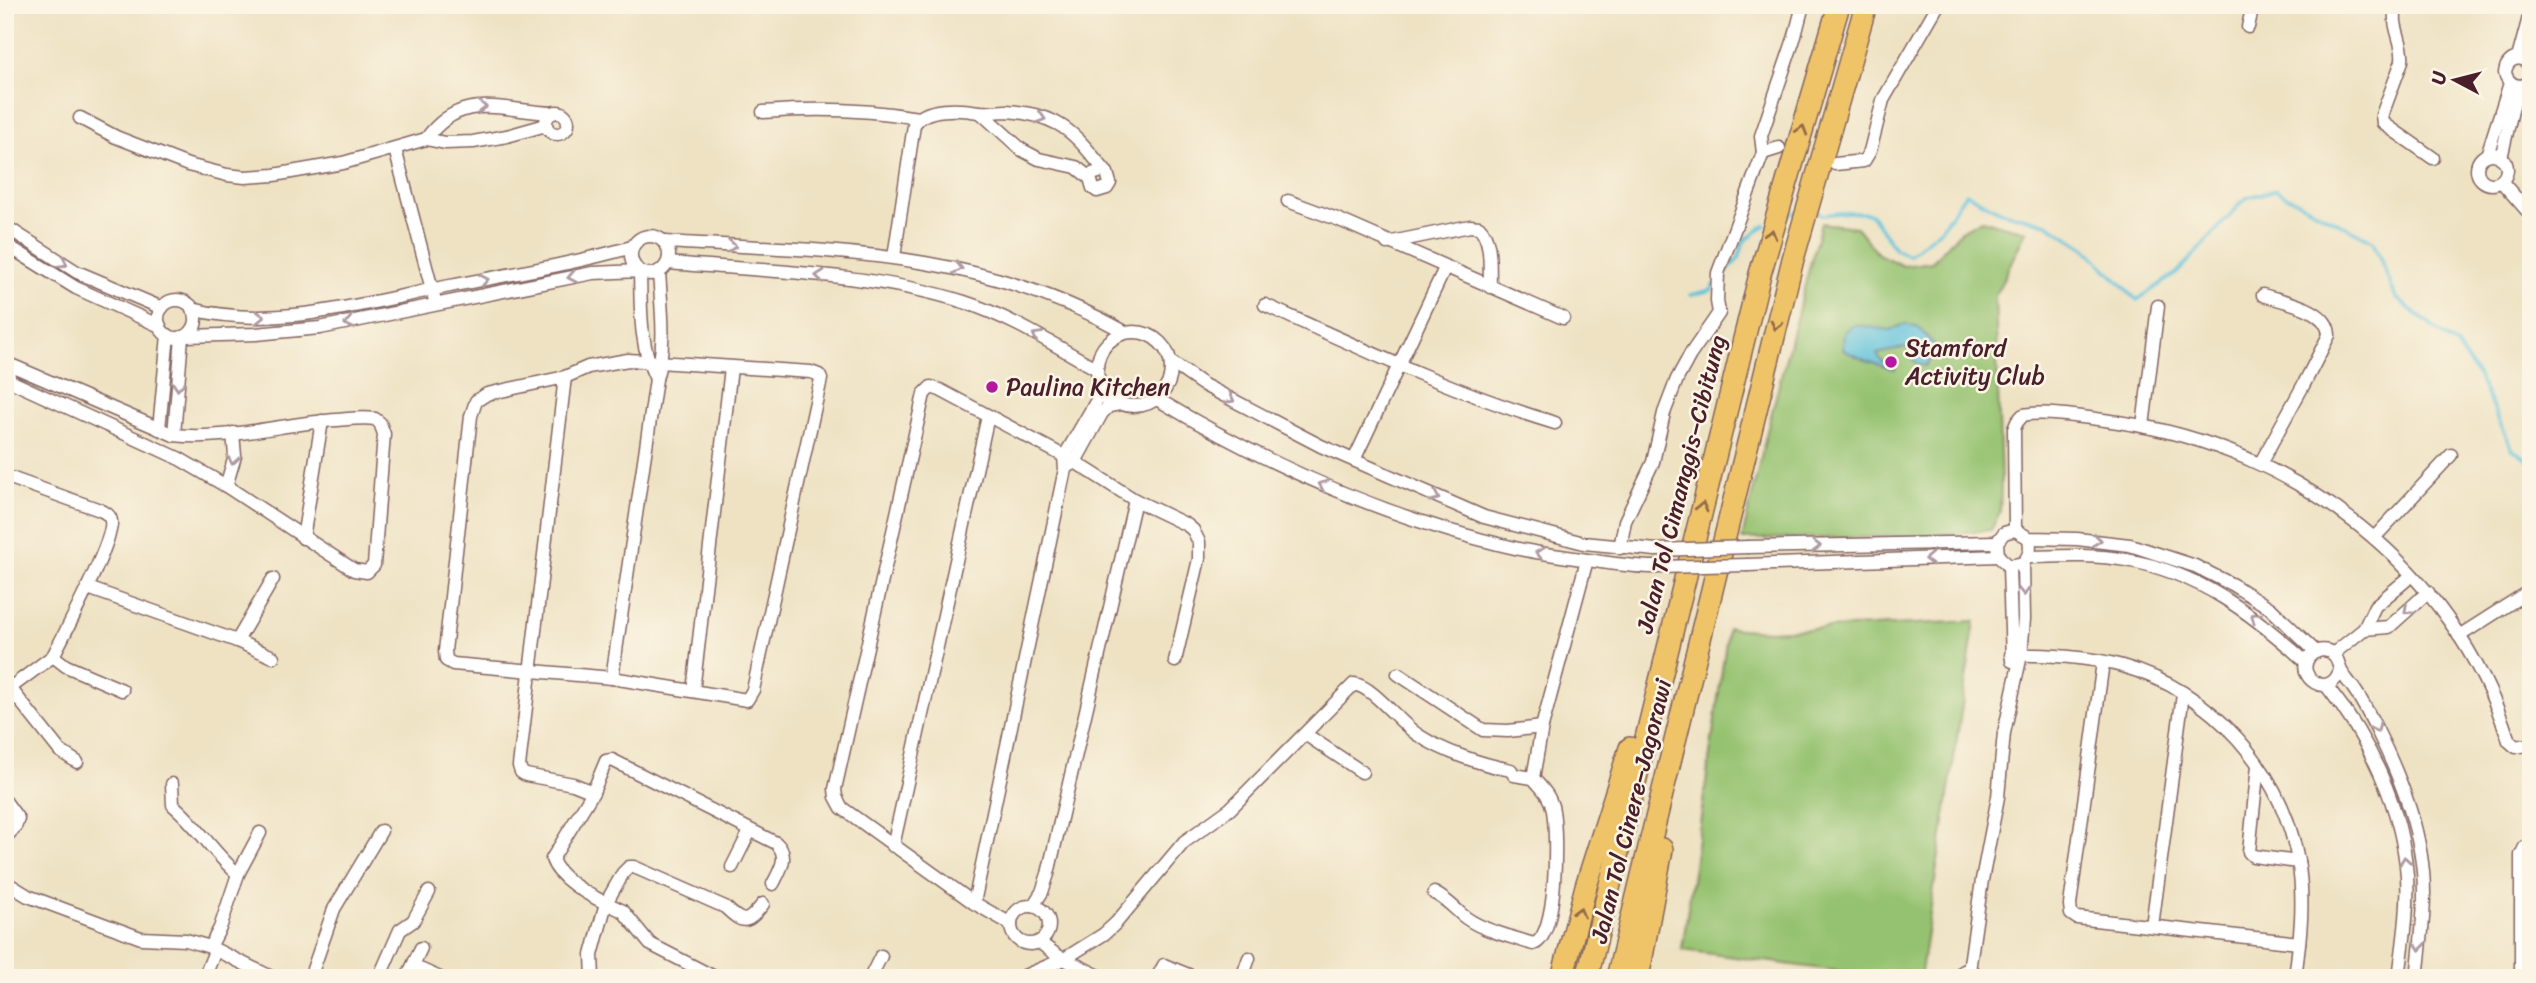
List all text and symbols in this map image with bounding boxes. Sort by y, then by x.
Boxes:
north arrow [2420,46,2490,116]
text: U [2421,68,2456,86]
one-way arrow [477,99,488,114]
one-way arrow [1035,109,1047,124]
one-way arrow [1793,124,1808,136]
one-way arrow [1763,229,1778,241]
one-way arrow [727,238,738,253]
one-way arrow [55,255,68,268]
one-way arrow [952,260,964,274]
one-way arrow [566,269,578,284]
one-way arrow [814,269,825,284]
one-way arrow [478,273,490,288]
one-way arrow [254,309,265,324]
one-way arrow [343,314,355,329]
one-way arrow [1770,319,1784,331]
place label: Stamford Activity Club [1904,327,2045,397]
street label: Jalan Tol Cimanggis–Cibitung [1623,330,1738,639]
one-way arrow [1032,331,1045,344]
marker: Stamford Activity Club [1883,354,1899,370]
place label: Paulina Kitchen [1006,366,1170,408]
marker: Paulina Kitchen [984,379,1000,395]
one-way arrow [171,381,186,392]
one-way arrow [1223,391,1235,404]
one-way arrow [226,454,241,466]
one-way arrow [1317,480,1329,494]
one-way arrow [1428,489,1440,503]
one-way arrow [1694,501,1709,513]
one-way arrow [2092,532,2103,547]
one-way arrow [1811,538,1822,553]
one-way arrow [1534,546,1546,561]
one-way arrow [1924,551,1935,566]
one-way arrow [2016,586,2031,597]
one-way arrow [2403,602,2416,614]
one-way arrow [2250,613,2263,625]
street label: Jalan Tol Cinere–Jagorawi [1578,673,1684,948]
one-way arrow [2367,721,2381,733]
one-way arrow [2397,855,2412,867]
one-way arrow [1571,906,1585,918]
one-way arrow [2413,941,2428,952]

